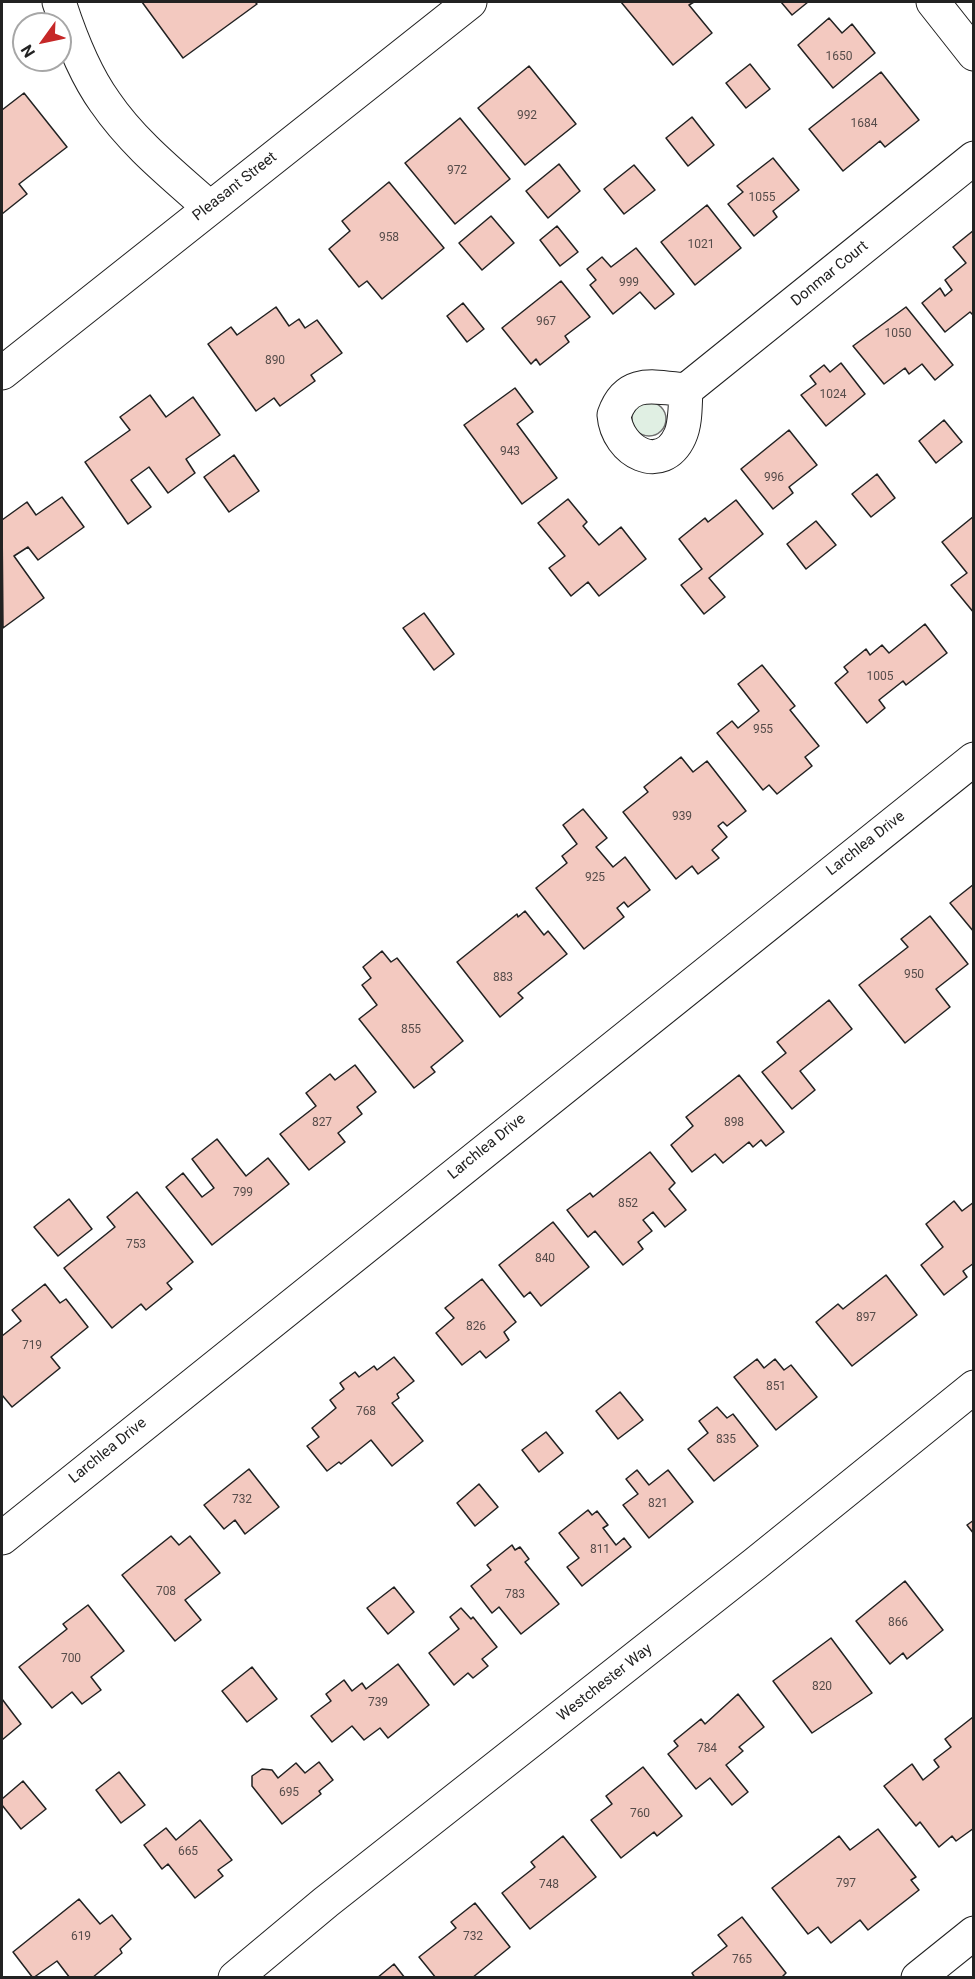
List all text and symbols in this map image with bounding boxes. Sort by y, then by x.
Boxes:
north arrow [12,12,72,72]
text: N [17,41,39,61]
house number: 1650 [826,50,852,64]
house number: 992 [517,109,537,123]
house number: 1684 [851,117,877,131]
street label: Pleasant Street [189,149,281,225]
house number: 972 [447,164,467,178]
house number: 1055 [749,191,775,205]
house number: 958 [379,231,399,245]
house number: 1021 [688,238,714,252]
street label: Donmar Court [788,238,872,310]
house number: 999 [619,276,639,290]
house number: 967 [536,315,556,329]
house number: 1050 [885,327,911,341]
house number: 890 [265,354,285,368]
house number: 1024 [820,388,846,402]
house number: 943 [500,445,520,459]
house number: 996 [764,471,784,485]
house number: 1005 [867,670,893,684]
house number: 955 [753,723,773,737]
street label: Larchlea Drive [823,808,909,880]
house number: 939 [672,810,692,824]
house number: 925 [585,871,605,885]
house number: 950 [904,968,924,982]
house number: 883 [493,971,513,985]
house number: 855 [401,1023,421,1037]
street label: Larchlea Drive [445,1110,529,1184]
house number: 827 [312,1116,332,1130]
house number: 898 [724,1116,744,1130]
house number: 799 [233,1186,253,1200]
house number: 852 [618,1197,638,1211]
house number: 753 [126,1238,146,1252]
house number: 840 [535,1252,555,1266]
house number: 897 [856,1311,876,1325]
house number: 826 [466,1320,486,1334]
house number: 719 [22,1339,42,1353]
house number: 851 [766,1380,786,1394]
house number: 768 [356,1405,376,1419]
street label: Larchlea Drive [66,1414,150,1488]
house number: 835 [716,1433,736,1447]
house number: 732 [232,1493,252,1507]
house number: 821 [648,1497,668,1511]
house number: 811 [590,1543,610,1557]
house number: 708 [156,1585,176,1599]
house number: 783 [505,1588,525,1602]
house number: 866 [888,1616,908,1630]
street label: Westchester Way [554,1640,656,1726]
house number: 700 [61,1652,81,1666]
house number: 820 [812,1680,832,1694]
house number: 739 [368,1696,388,1710]
house number: 784 [697,1742,717,1756]
house number: 695 [279,1786,299,1800]
house number: 760 [630,1807,650,1821]
house number: 665 [178,1845,198,1859]
house number: 797 [836,1877,856,1891]
house number: 748 [539,1878,559,1892]
house number: 619 [71,1930,91,1944]
house number: 732 [463,1930,483,1944]
house number: 765 [732,1953,752,1967]

